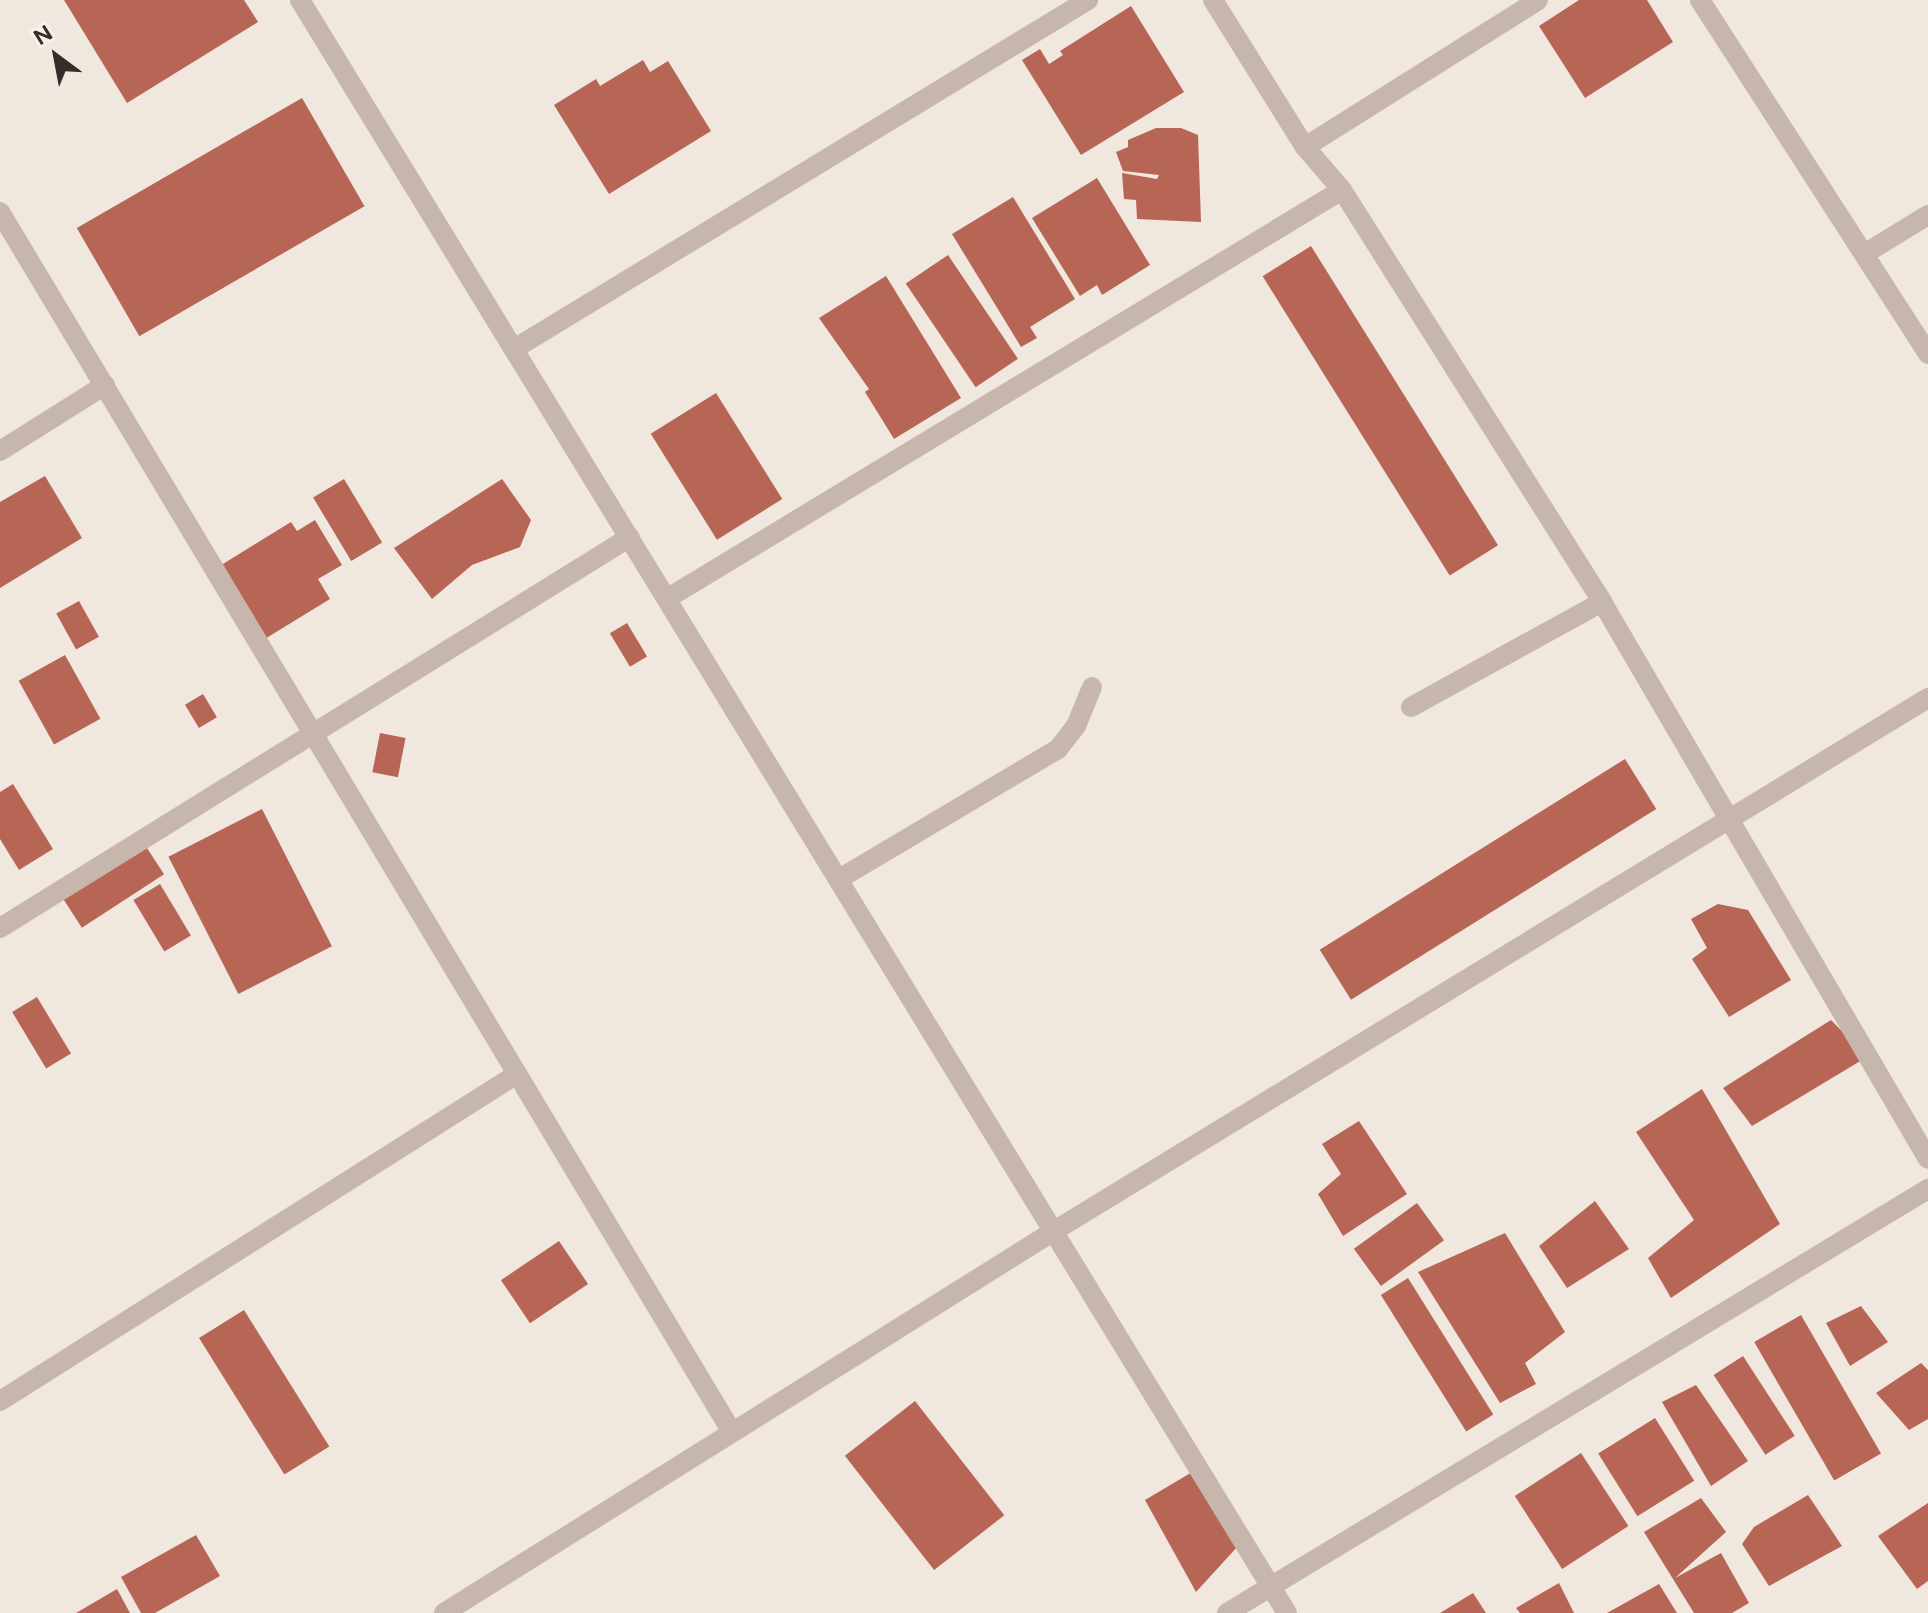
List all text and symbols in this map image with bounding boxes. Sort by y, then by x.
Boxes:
north arrow [16,16,96,96]
text: N [29,19,57,51]

